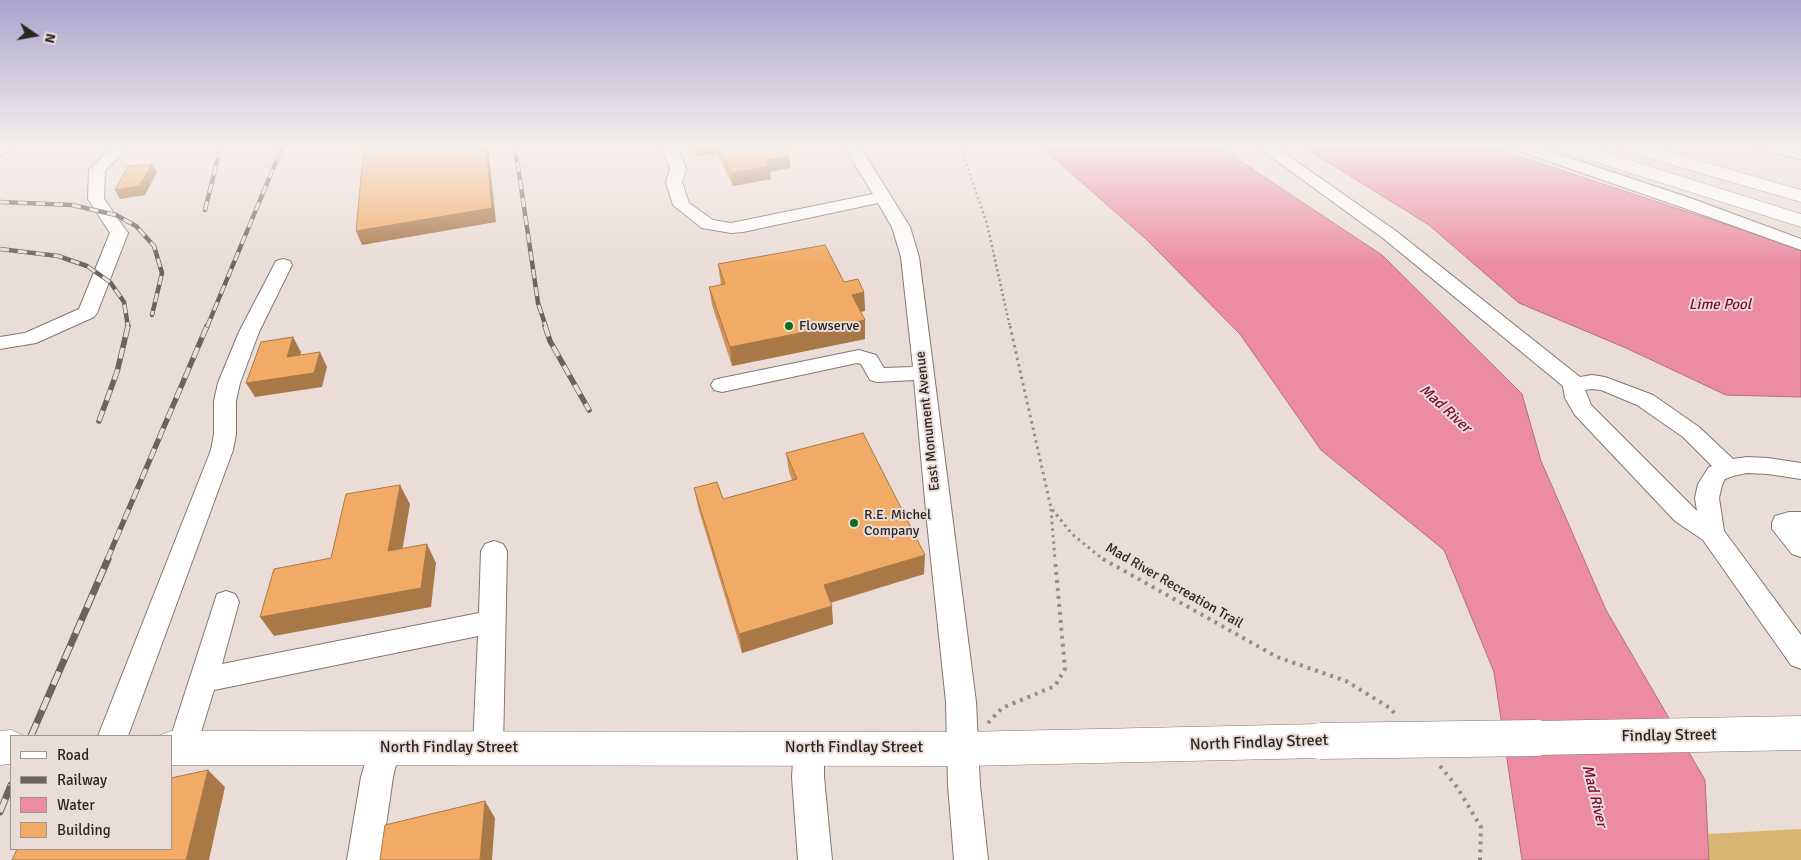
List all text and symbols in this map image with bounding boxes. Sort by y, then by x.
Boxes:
north arrow [10,10,60,60]
text: N [41,32,59,45]
water label: Lime Pool [1689,296,1751,314]
place label: Flowserve [799,318,859,334]
marker: Flowserve [783,320,795,332]
street label: East Monument Avenue [912,350,944,492]
water label: Mad River [1415,381,1475,437]
place label: R.E. Michel Company [864,507,931,540]
marker: R.E. Michel Company [848,517,860,529]
street label: Mad River Recreation Trail [1102,540,1246,632]
street label: Findlay Street [1621,726,1717,746]
street label: North Findlay Street [1189,731,1329,755]
legend [10,735,172,850]
street label: North Findlay Street [380,738,518,758]
street label: North Findlay Street [785,738,923,758]
text: Road [57,746,89,764]
water label: Mad River [1578,763,1610,829]
text: Railway [57,771,107,789]
text: Water [57,796,95,814]
text: Building [57,821,111,839]

